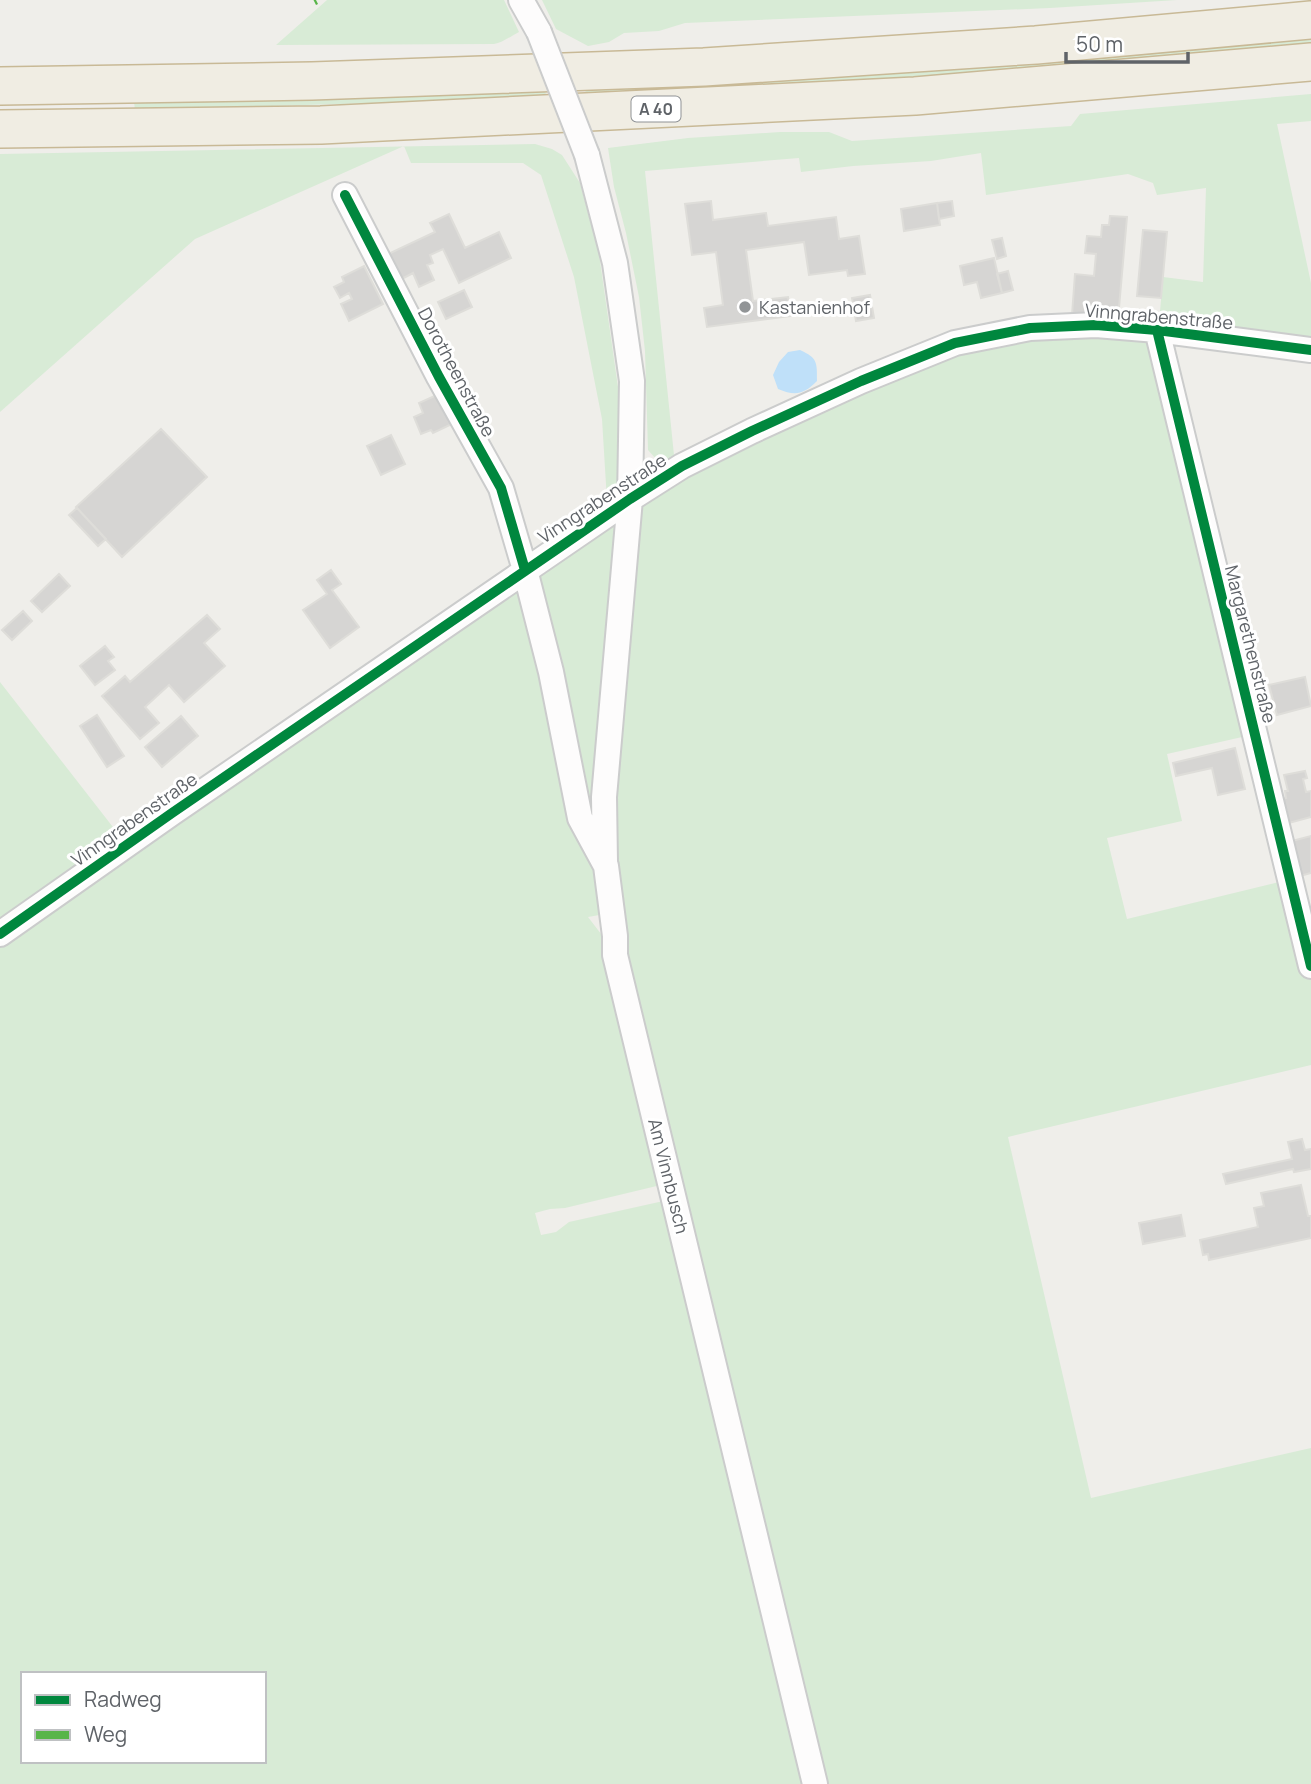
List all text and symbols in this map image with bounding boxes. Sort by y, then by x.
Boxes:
scale bar [1066,21,1188,65]
text: 50 m [1076,30,1123,58]
road number: A 40 [632,96,680,122]
place label: Kastanienhof [759,295,871,319]
street label: Vinngrabenstraße [1084,298,1234,334]
marker: Kastanienhof [737,299,753,315]
street label: Dorotheenstraße [413,303,501,441]
street label: Vinngrabenstraße [533,447,671,549]
street label: Margarethenstraße [1220,563,1282,725]
street label: Vinngrabenstraße [66,767,202,871]
street label: Am Vinnbusch [643,1116,695,1236]
legend [21,1672,266,1763]
text: Radweg [84,1685,162,1713]
text: Weg [84,1720,127,1748]

